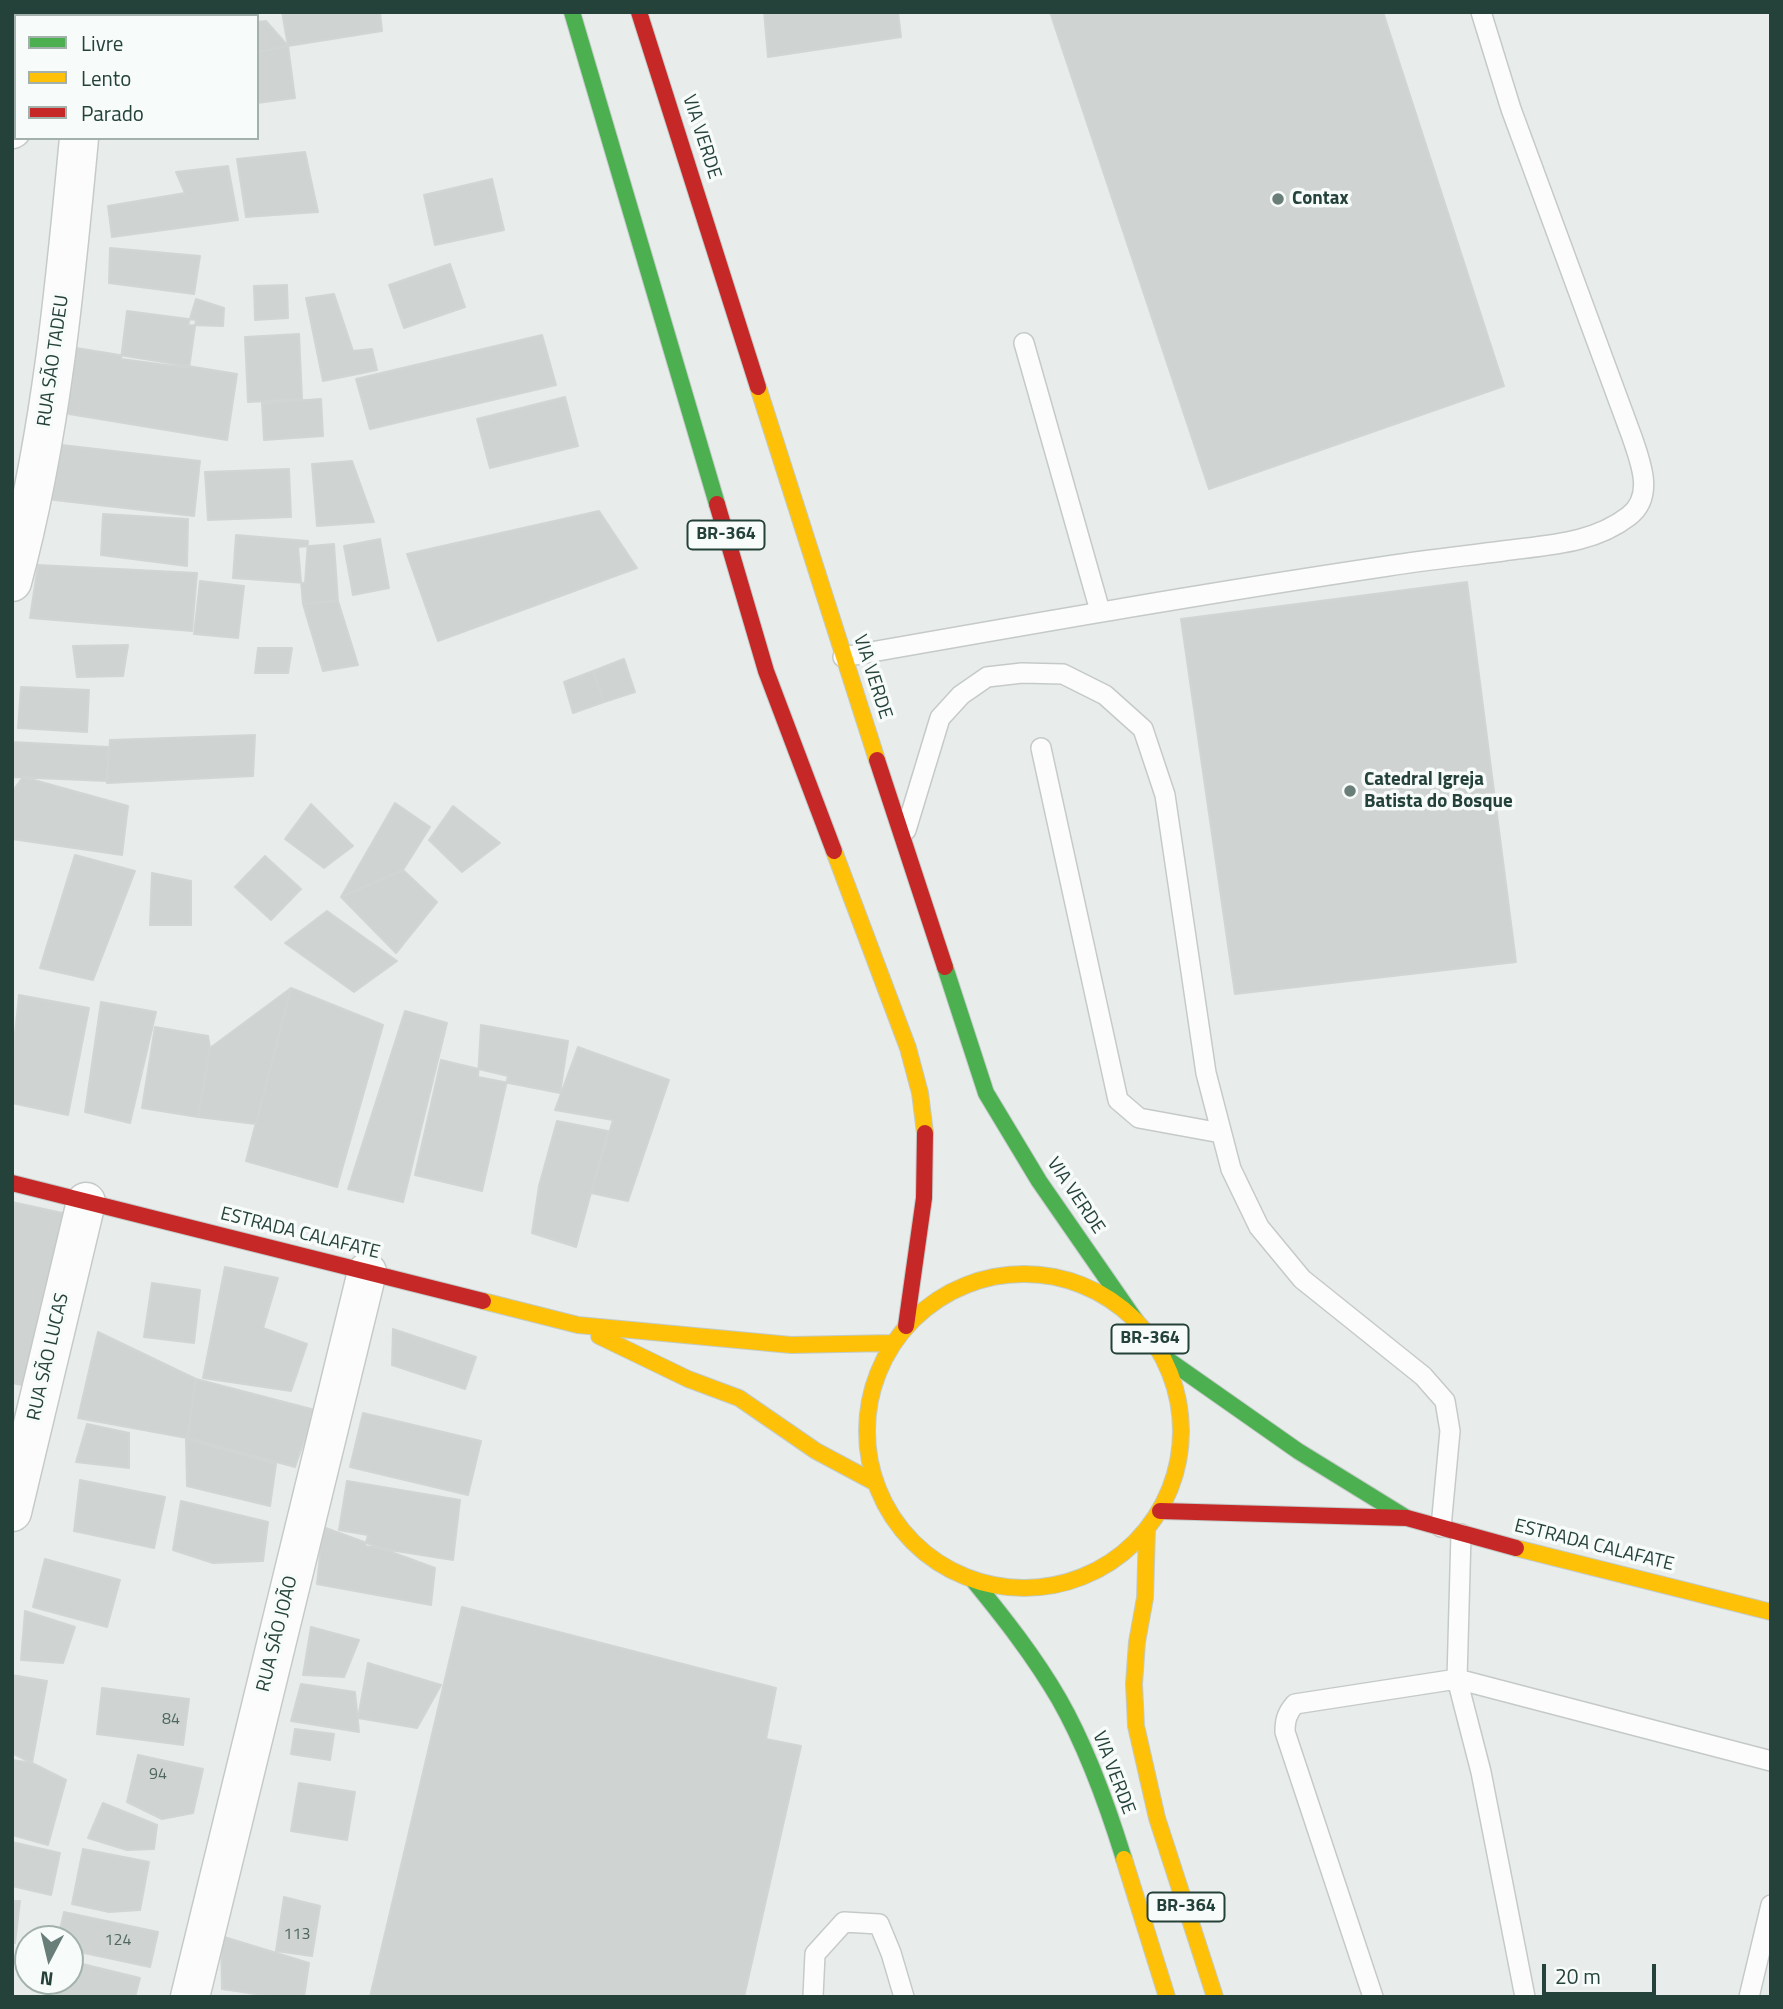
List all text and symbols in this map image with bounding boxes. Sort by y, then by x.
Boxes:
legend [14,14,259,140]
text: Livre [81,27,123,59]
text: Lento [81,62,131,94]
street label: VIA VERDE [677,92,725,182]
text: Parado [81,97,144,129]
place label: Contax [1292,188,1348,210]
marker: Contax [1270,191,1286,207]
street label: RUA SÃO TADEU [33,294,75,428]
road number: BR-364 [688,520,764,550]
street label: VIA VERDE [848,632,896,722]
place label: Catedral Igreja Batista do Bosque [1364,769,1513,813]
marker: Catedral Igreja Batista do Bosque [1342,783,1358,799]
street label: VIA VERDE [1041,1153,1109,1239]
street label: ESTRADA CALAFATE [218,1203,382,1265]
street label: RUA SÃO LUCAS [23,1291,75,1423]
road number: BR-364 [1112,1324,1188,1354]
street label: ESTRADA CALAFATE [1512,1515,1676,1577]
street label: RUA SÃO JOÃO [253,1574,303,1694]
house number: 84 [162,1710,180,1730]
street label: VIA VERDE [1087,1728,1139,1818]
house number: 94 [149,1765,167,1785]
road number: BR-364 [1148,1893,1224,1922]
north arrow [14,1925,84,1995]
house number: 113 [284,1925,310,1945]
house number: 124 [105,1931,131,1951]
scale bar [1545,1950,1659,1994]
text: 20 m [1555,1960,1601,1992]
text: N [38,1964,55,1995]

